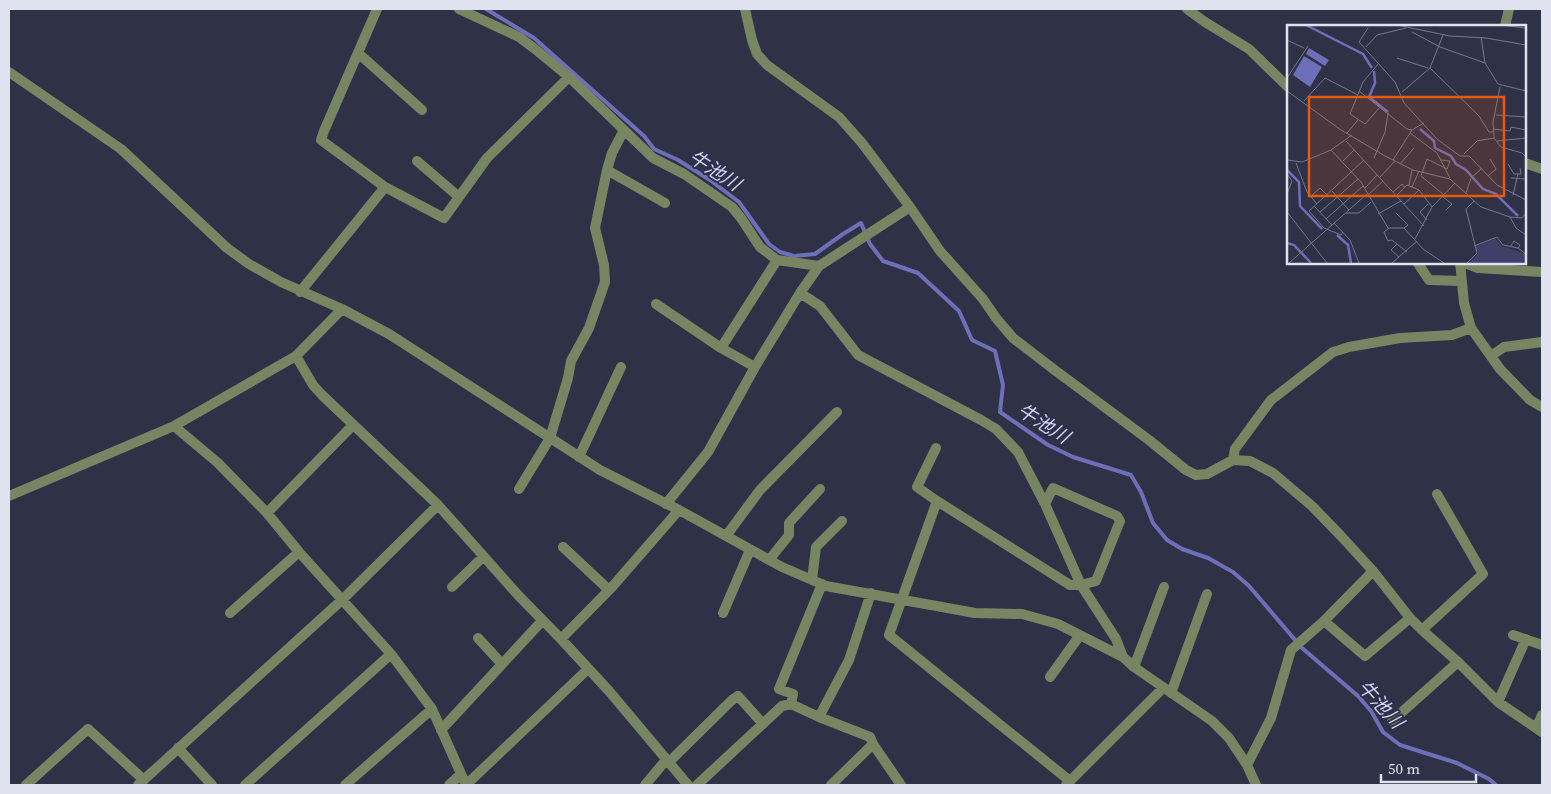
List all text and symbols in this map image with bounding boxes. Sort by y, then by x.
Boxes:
inset map [1287,25,1526,264]
water label: 牛池川 [684,144,748,198]
water label: 牛池川 [1013,397,1077,450]
water label: 牛池川 [1352,674,1411,735]
scale bar [1381,752,1476,784]
text: 50 m [1388,758,1420,779]

